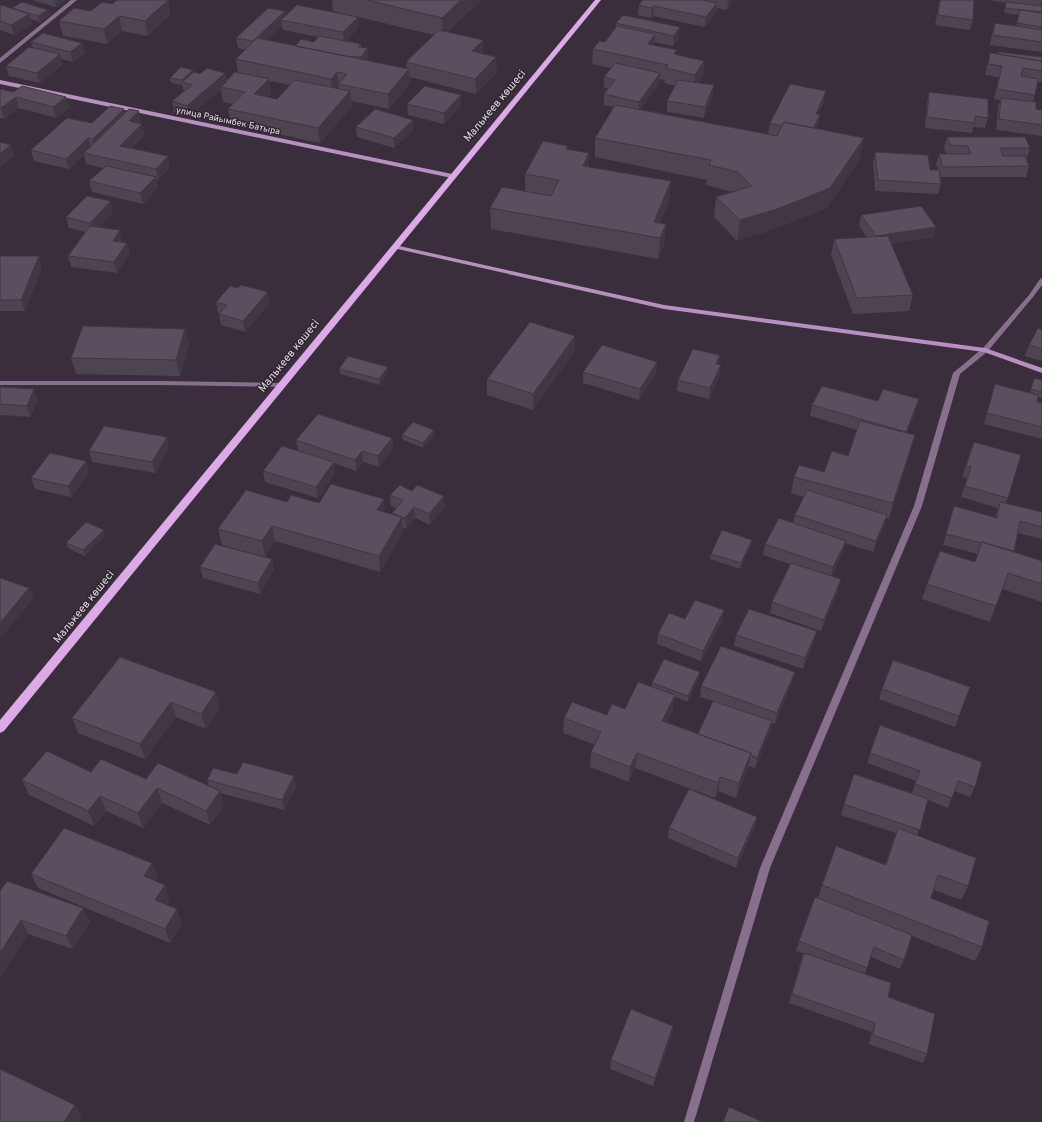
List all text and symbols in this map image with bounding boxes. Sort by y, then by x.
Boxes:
street label: Малькеев көшесі [461,67,529,145]
street label: улица Райымбек Батыра [175,105,281,137]
street label: Малькеев көшесі [255,317,323,395]
street label: Малькеев көшесі [50,568,118,646]

